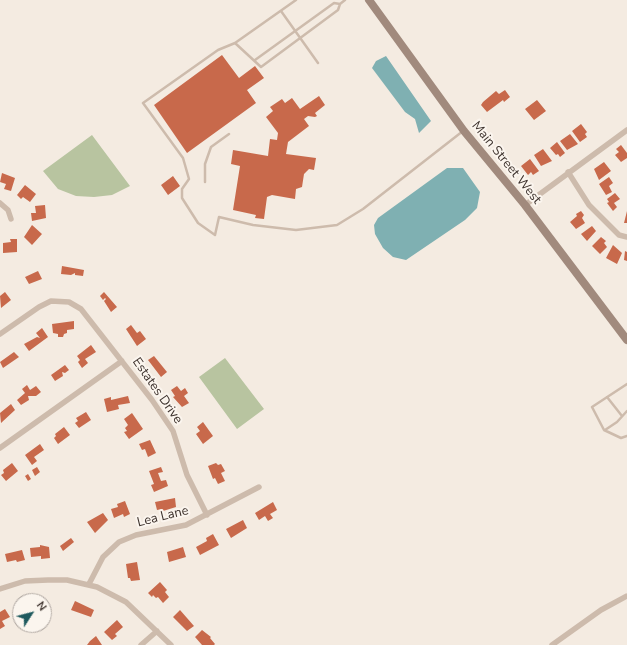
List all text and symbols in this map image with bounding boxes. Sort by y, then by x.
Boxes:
street label: Main Street West [468,119,544,207]
street label: Estates Drive [129,355,185,427]
street label: Lea Lane [136,503,190,531]
north arrow [12,593,52,633]
text: N [33,598,50,614]

